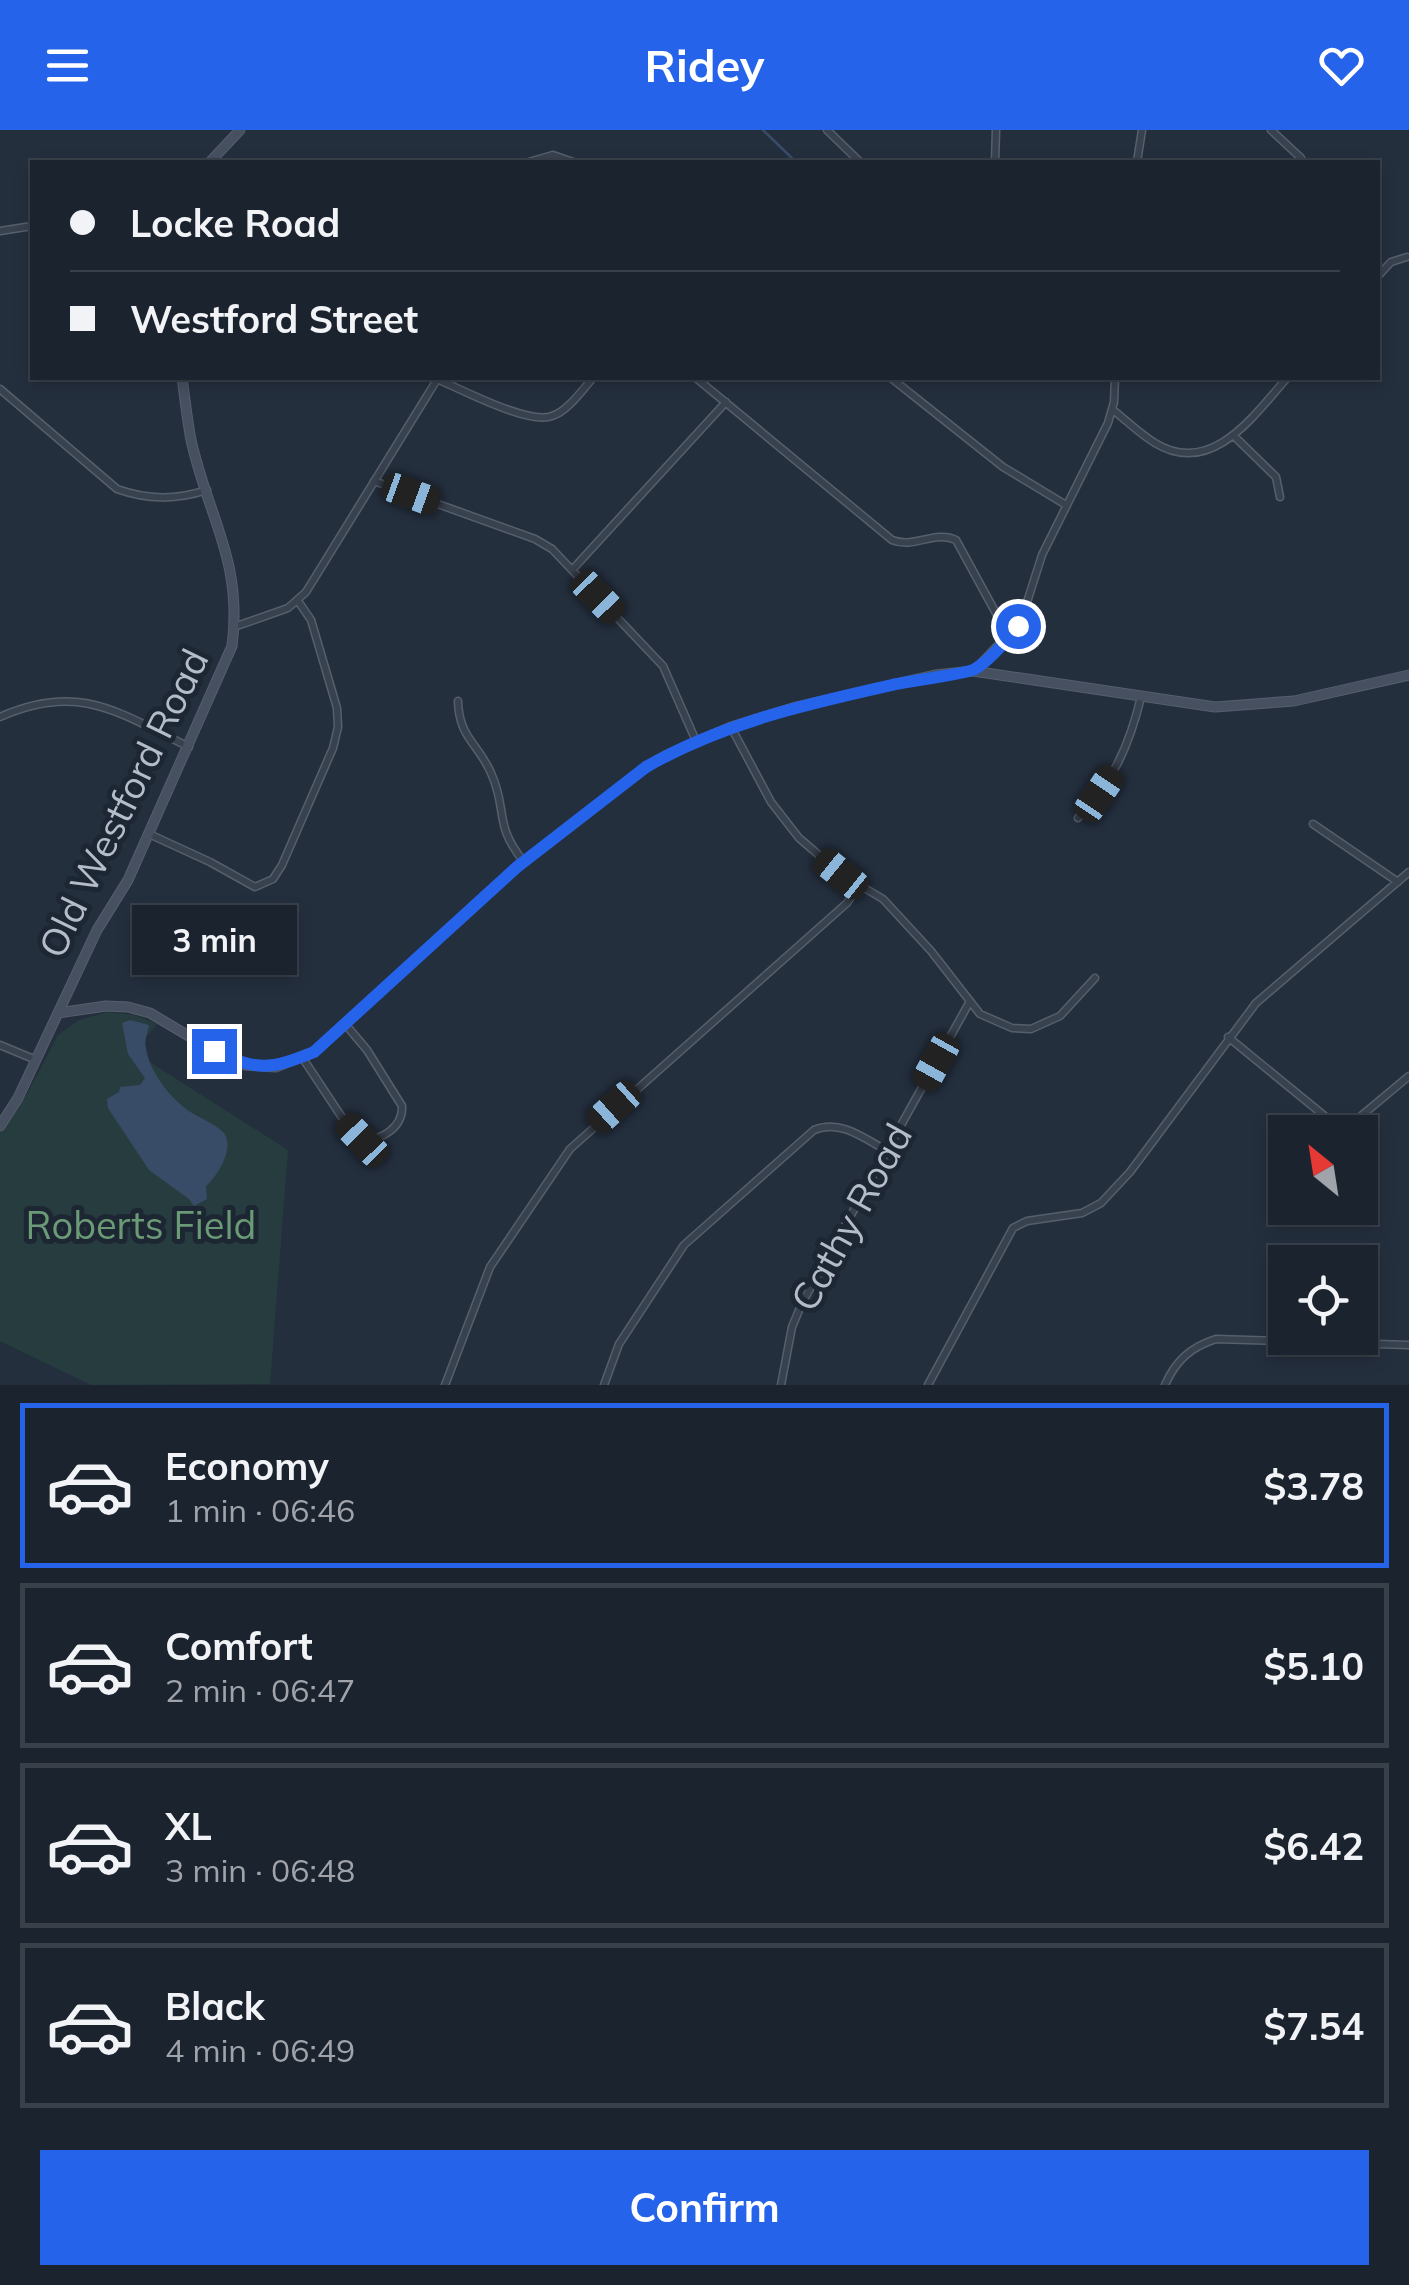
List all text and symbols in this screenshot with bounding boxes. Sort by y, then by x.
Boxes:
text: Ridey [645,37,764,93]
icon: menu [40,38,95,93]
icon: heart [1314,38,1369,93]
text: Locke Road [130,199,340,247]
text: Westford Street [130,295,418,343]
car [378,470,444,518]
car [566,565,630,629]
route start [996,604,1041,649]
street label: Old Westford Road [28,641,218,965]
car [1070,761,1128,827]
car [808,843,874,905]
callout: 3 min [132,906,296,976]
text: 3 min [172,920,257,960]
car [908,1028,964,1096]
route end [192,1029,237,1074]
car [582,1076,646,1138]
car [330,1108,394,1172]
street label: Cathy Road [780,1115,922,1319]
north arrow [1268,1115,1378,1225]
map controls [1268,1115,1378,1355]
park label: Roberts Field [26,1201,256,1249]
button: locate [1268,1245,1378,1355]
icon: car [45,1441,135,1531]
text: Economy [165,1442,329,1490]
text: $3.78 [1263,1462,1364,1510]
text: 1 min · 06:46 [165,1490,355,1530]
icon: car [45,1621,135,1711]
text: Comfort [165,1622,313,1670]
text: $5.10 [1263,1642,1364,1690]
text: 2 min · 06:47 [165,1670,355,1710]
icon: car [45,1801,135,1891]
text: XL [165,1802,212,1850]
text: $6.42 [1263,1822,1364,1870]
text: 3 min · 06:48 [165,1850,355,1890]
icon: car [45,1981,135,2071]
text: Black [165,1982,265,2030]
text: $7.54 [1263,2002,1364,2050]
text: 4 min · 06:49 [165,2030,355,2070]
button: Confirm [40,2150,1369,2265]

